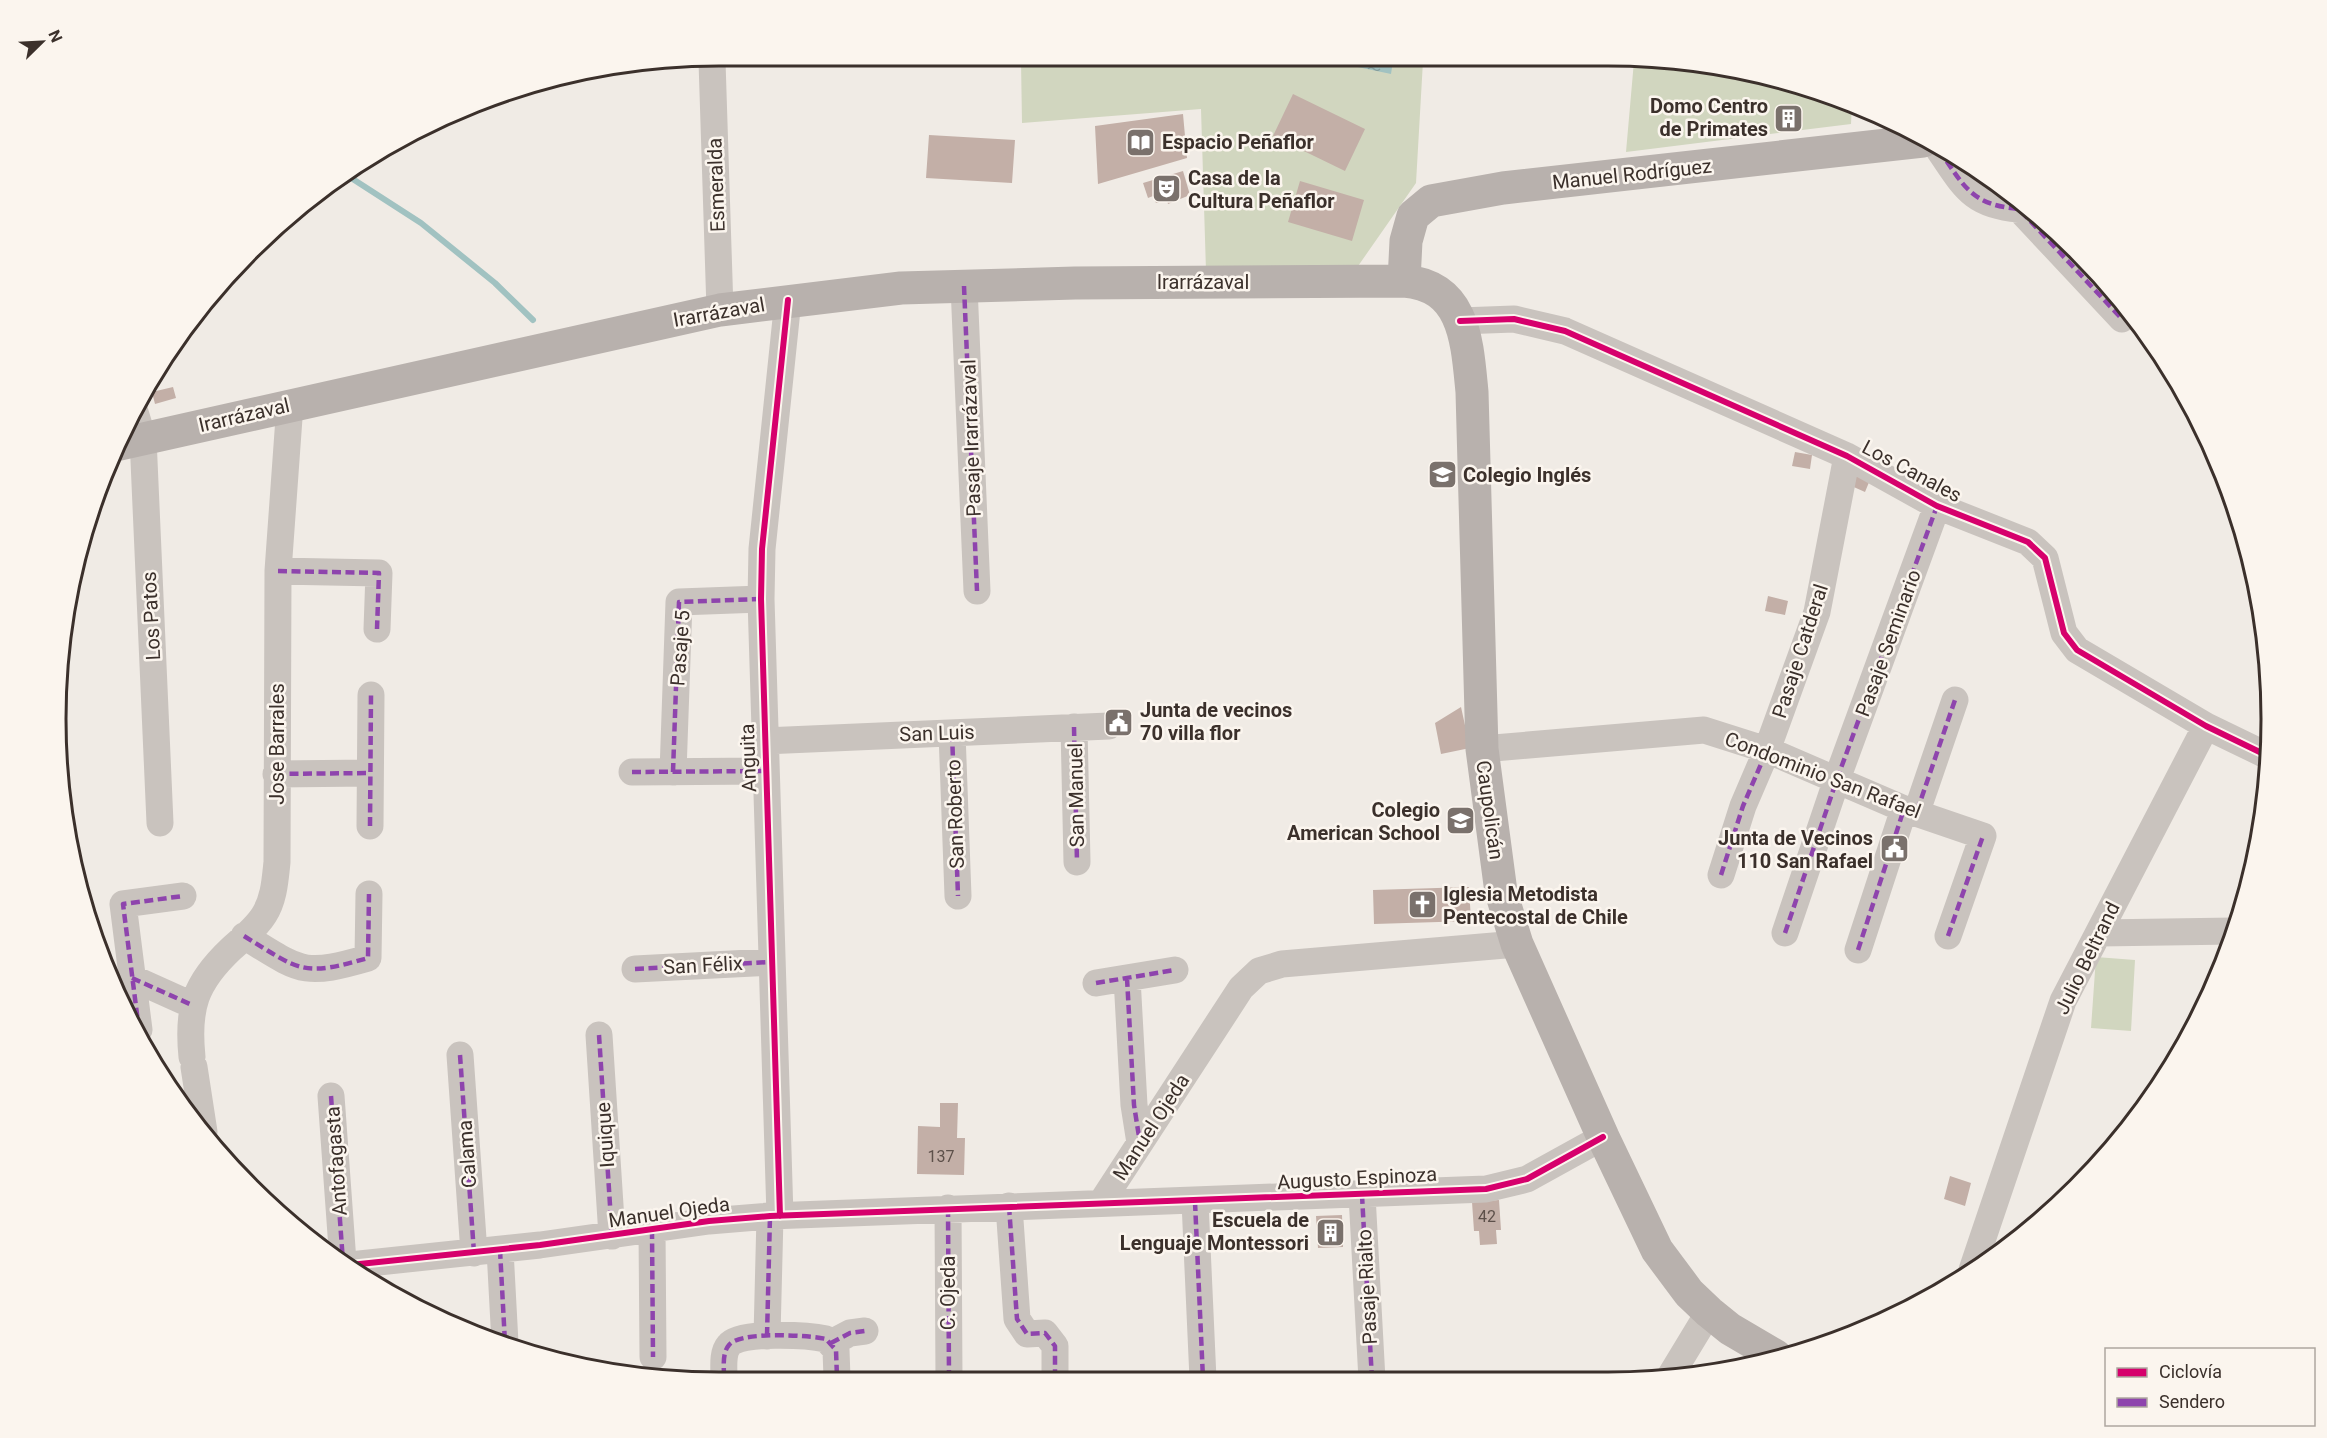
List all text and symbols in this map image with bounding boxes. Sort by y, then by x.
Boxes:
north arrow [12,12,72,72]
text: N [44,27,66,45]
place label: Domo Centro de Primates [1650,94,1768,141]
building icon: Domo Centro de Primates [1773,102,1805,134]
library icon: Espacio Peñaflor [1125,126,1157,158]
place label: Espacio Peñaflor [1162,130,1314,154]
street label: Esmeralda [702,138,730,232]
street label: Manuel Rodríguez [1551,154,1713,194]
place label: Casa de la Cultura Peñaflor [1188,166,1335,213]
theatre icon: Casa de la Cultura Peñaflor [1151,173,1183,205]
street label: Irarrázaval [1157,270,1249,294]
street label: Irarrázaval [671,292,767,332]
street label: Pasaje Irarrázaval [956,359,986,517]
street label: Irarrázaval [196,393,292,437]
street label: Los Canales [1858,435,1966,507]
school or university icon: Colegio Inglés [1426,459,1458,491]
place label: Colegio Inglés [1463,463,1591,487]
street label: Pasaje Seminario [1850,566,1926,720]
street label: Los Patos [137,571,165,661]
street label: Pasaje Catderal [1767,581,1833,721]
street label: Pasaje 5 [665,609,695,687]
street label: Jose Barrales [265,683,289,805]
place label: Junta de vecinos 70 villa flor [1140,698,1292,745]
public building icon: Junta de vecinos 70 villa flor [1103,706,1135,738]
street label: San Luis [899,720,975,746]
street label: Anguita [735,723,761,793]
street label: Condominio San Rafael [1722,727,1924,823]
street label: San Manuel [1063,742,1089,848]
street label: San Roberto [941,759,969,869]
street label: Caupolicán [1471,759,1509,861]
place label: Colegio American School [1287,798,1440,845]
school or university icon: Colegio American School [1445,805,1477,837]
place label: Junta de Vecinos 110 San Rafael [1718,826,1873,873]
public building icon: Junta de Vecinos 110 San Rafael [1878,833,1910,865]
place label: Iglesia Metodista Pentecostal de Chile [1443,882,1628,929]
church icon: Iglesia Metodista Pentecostal de Chile [1406,889,1438,921]
street label: Julio Beltrand [2049,898,2125,1018]
street label: San Félix [662,951,744,979]
street label: Manuel Ojeda [1108,1069,1194,1185]
street label: Iquique [591,1101,619,1169]
street label: Antofagasta [320,1106,352,1216]
street label: Calama [453,1119,481,1189]
house number: 137 [928,1147,954,1166]
street label: Augusto Espinoza [1276,1162,1438,1194]
street label: Manuel Ojeda [607,1192,731,1232]
house number: 42 [1478,1207,1496,1226]
place label: Escuela de Lenguaje Montessori [1120,1208,1309,1255]
building icon: Escuela de Lenguaje Montessori [1314,1216,1346,1248]
street label: Pasaje Rialto [1352,1229,1382,1345]
street label: C. Ojeda [936,1256,960,1330]
legend [2105,1348,2315,1426]
text: Ciclovía [2159,1361,2222,1382]
text: Sendero [2159,1391,2225,1412]

